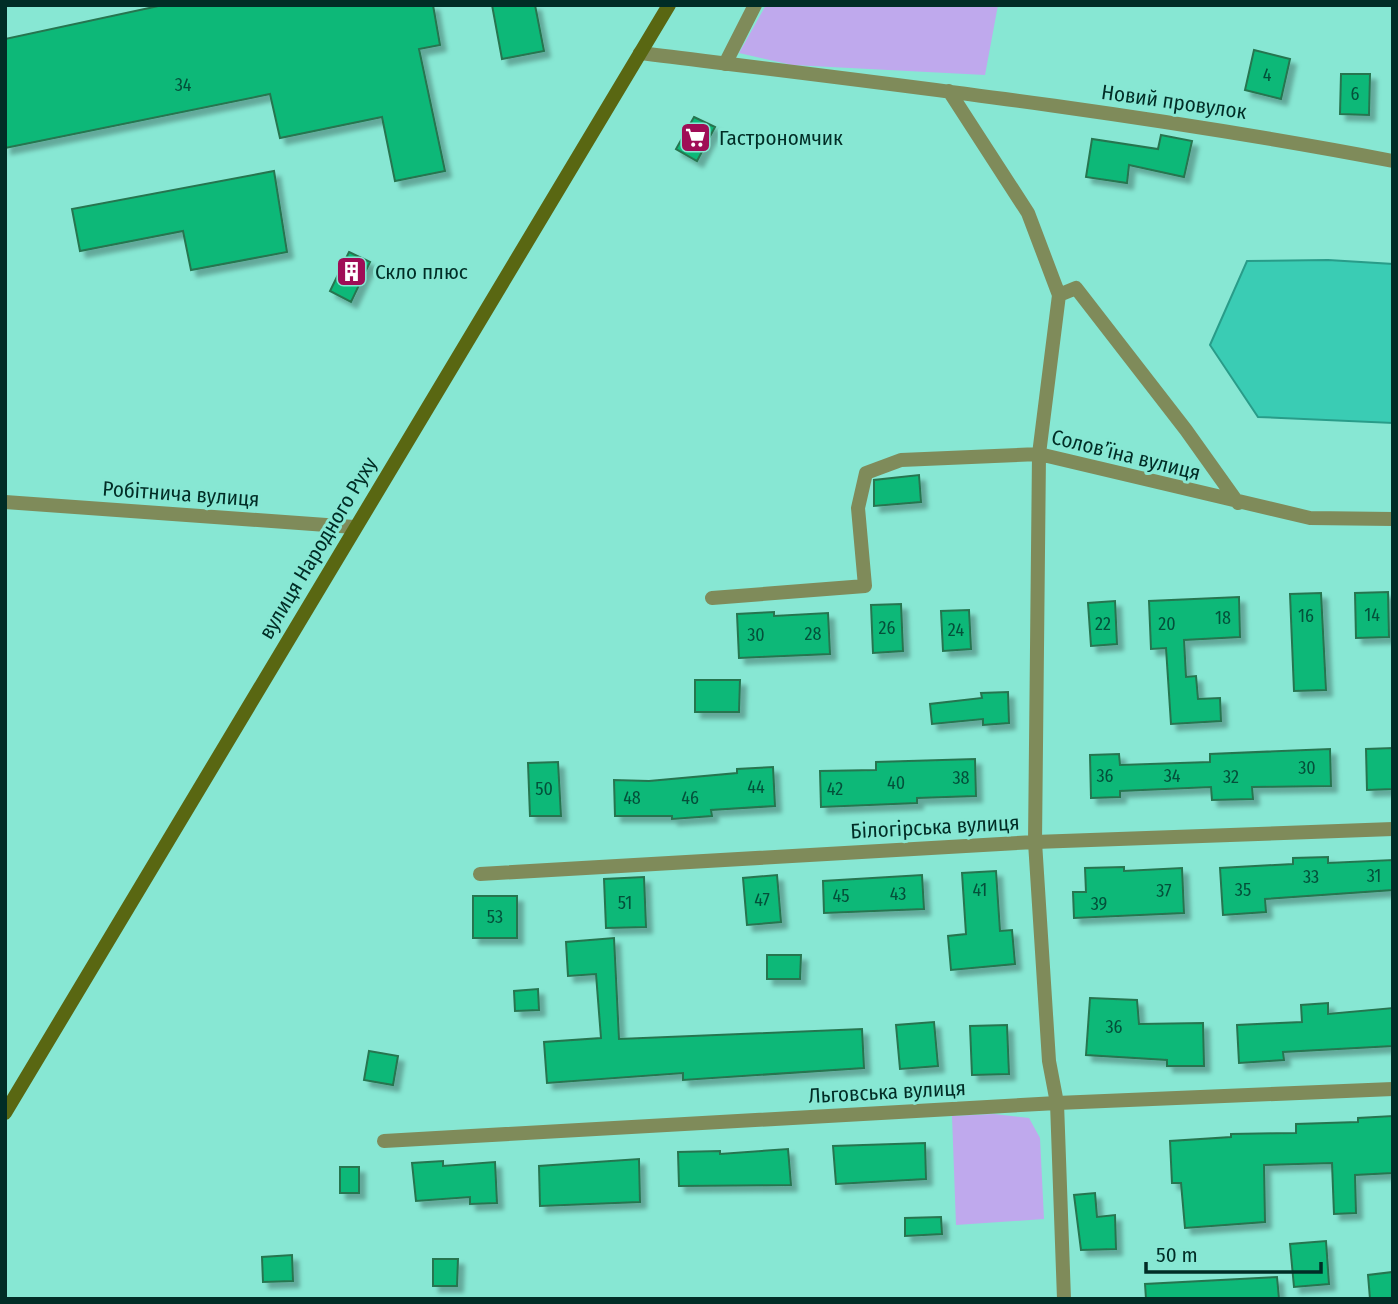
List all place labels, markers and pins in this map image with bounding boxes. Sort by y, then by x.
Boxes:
supermarket icon: Гастрономчик [679,121,713,155]
place label: Гастрономчик [719,125,843,151]
building icon: Скло плюс [335,255,369,289]
place label: Скло плюс [375,259,468,285]

